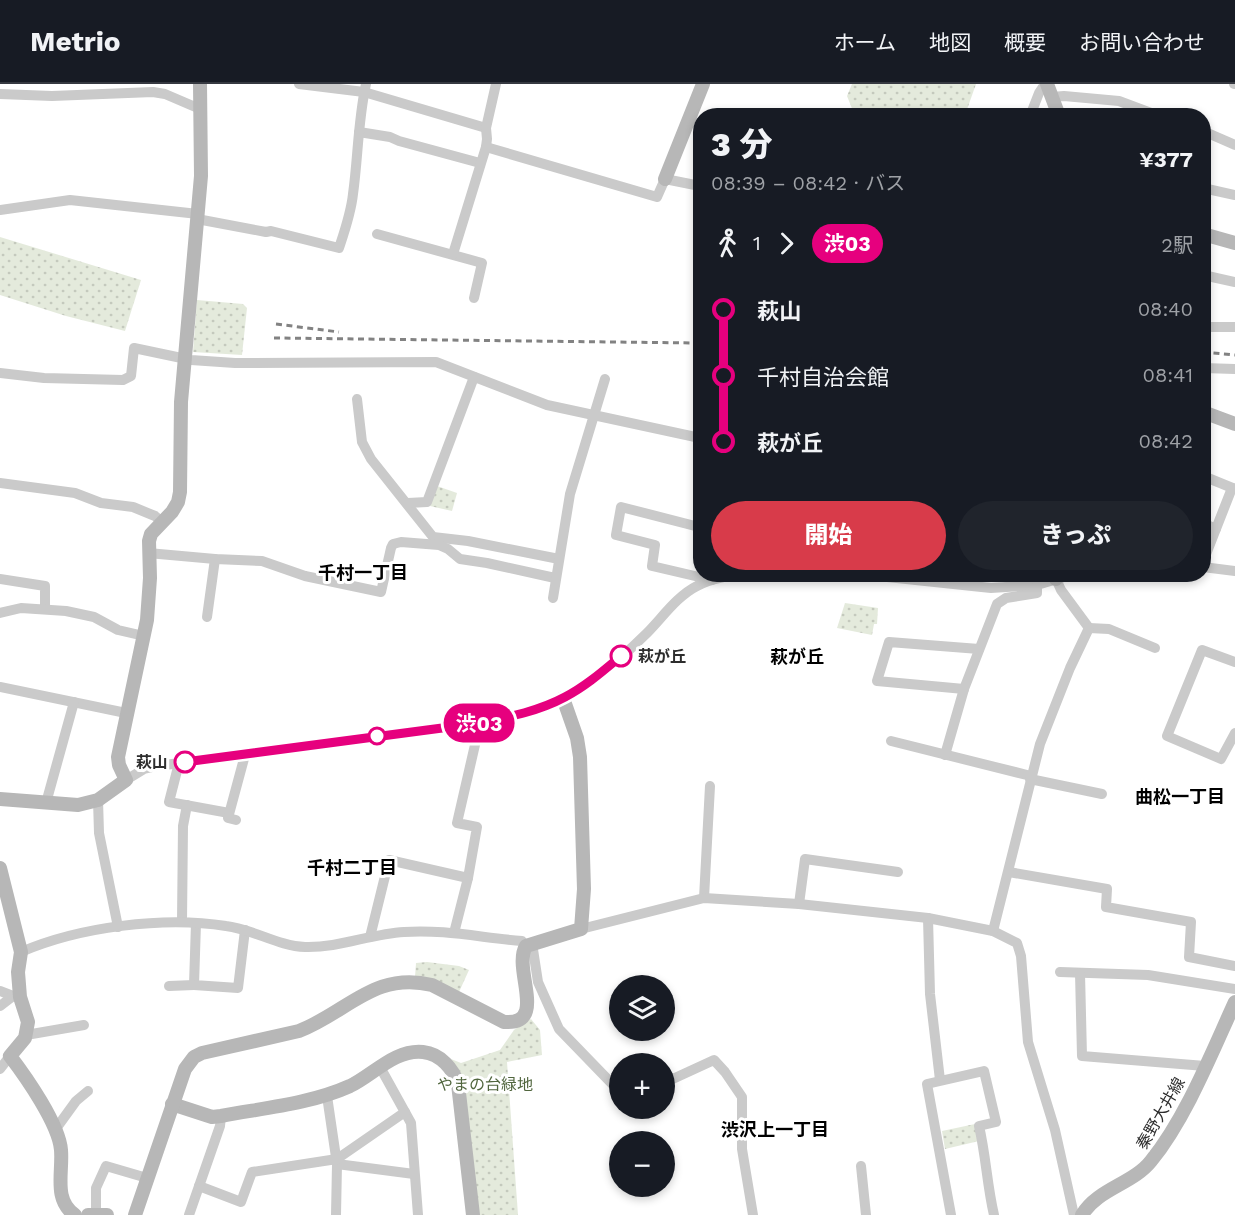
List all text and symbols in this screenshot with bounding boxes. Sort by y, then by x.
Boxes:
text: Metrio [30,25,121,58]
text: ホーム [834,30,896,55]
text: 地図 [929,30,971,55]
text: 概要 [1004,30,1046,55]
text: お問い合わせ [1079,30,1205,55]
text: 3 分 [711,125,773,164]
text: ¥377 [1139,147,1193,172]
text: 08:39 – 08:42 · バス [711,171,905,195]
icon: walk [711,227,744,260]
icon: forward [770,227,803,260]
text: 1 [753,231,761,255]
text: 渋03 [824,231,871,256]
text: 2駅 [1161,233,1193,257]
text: 08:40 [1138,297,1193,321]
text: 萩山 [757,299,801,324]
text: 08:41 [1143,363,1193,387]
text: 千村自治会館 [757,365,889,390]
text: 08:42 [1138,429,1193,453]
text: 萩が丘 [757,431,823,456]
button: 開始 [711,501,946,570]
button: きっぷ [958,501,1193,570]
district label: 千村一丁目 [318,562,408,583]
marker: 萩が丘 [610,645,632,667]
district label: 萩が丘 [770,646,824,667]
place label: 萩が丘 [638,647,686,666]
line badge: 渋03 [444,704,514,742]
text: 渋03 [456,711,502,736]
unlabelled marker [368,727,386,745]
marker: 萩山 [174,751,196,773]
place label: 萩山 [136,753,168,772]
district label: 曲松一丁目 [1135,786,1225,807]
district label: 千村二丁目 [307,857,397,878]
map controls [609,975,675,1197]
button: layers [609,975,675,1041]
button: + [609,1053,675,1119]
street label: 秦野大井線 [1132,1074,1189,1153]
park label: やまの台緑地 [437,1075,533,1094]
district label: 渋沢上一丁目 [721,1119,829,1140]
button: − [609,1131,675,1197]

